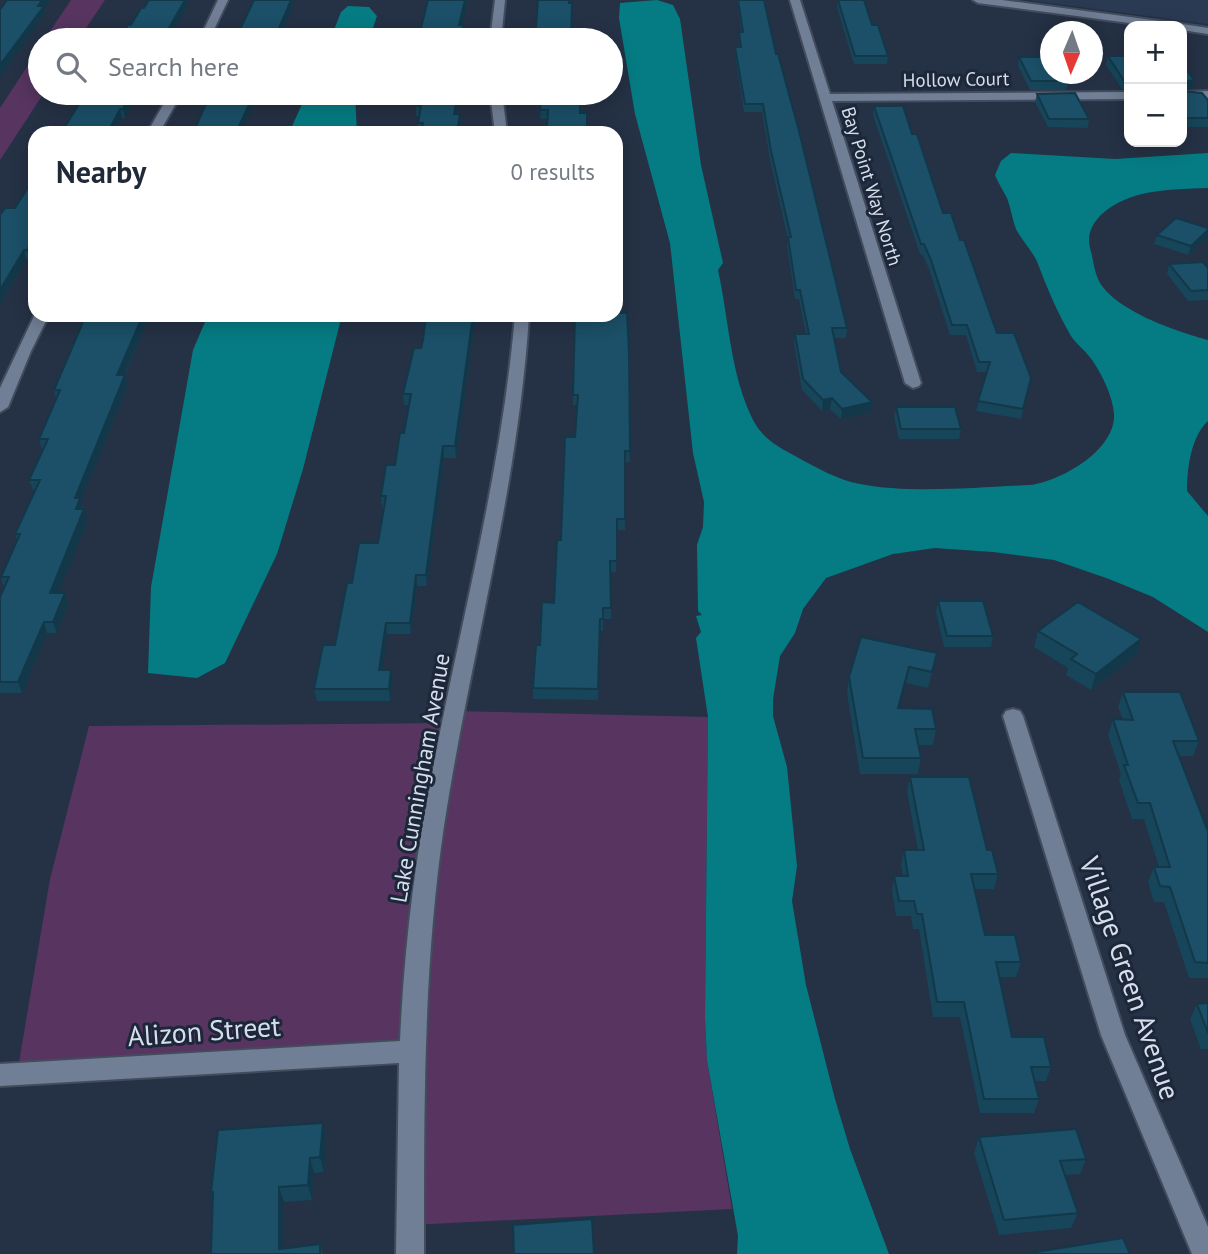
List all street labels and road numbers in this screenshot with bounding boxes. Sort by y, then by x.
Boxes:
street label: Hollow Court [902,66,1010,92]
street label: Bay Point Way North [836,104,908,268]
street label: Lake Cunningham Avenue [383,651,456,905]
street label: Village Green Avenue [1071,851,1189,1104]
street label: Alizon Street [126,1007,282,1054]

